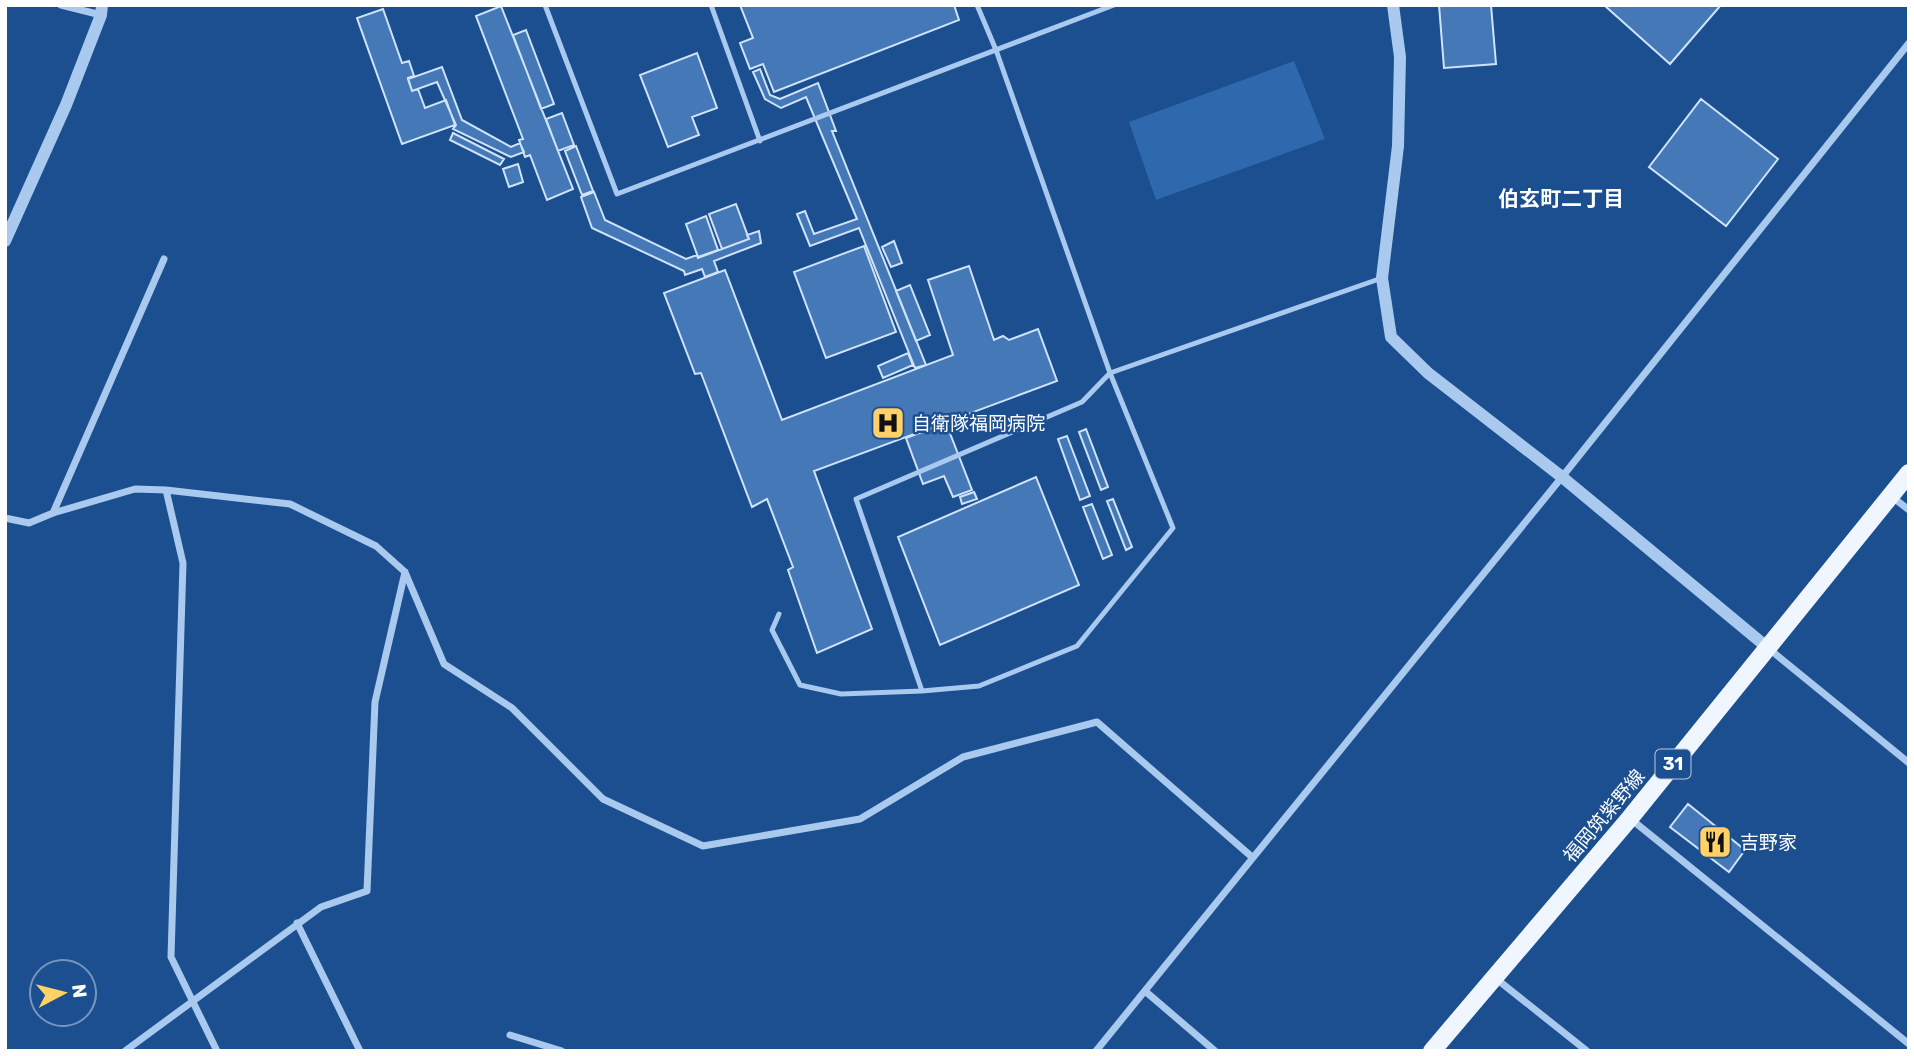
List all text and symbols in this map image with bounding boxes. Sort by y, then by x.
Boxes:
district label: 伯玄町二丁目 [1498,186,1624,211]
hospital icon: 自衛隊福岡病院 [869,404,907,442]
place label: 自衛隊福岡病院 [912,412,1045,435]
road number: 31 [1656,750,1690,778]
street label: 福岡筑紫野線 [1559,765,1649,867]
restaurant icon: 吉野家 [1696,823,1734,861]
place label: 吉野家 [1740,831,1797,854]
north arrow [28,958,98,1028]
text: N [67,983,92,999]

